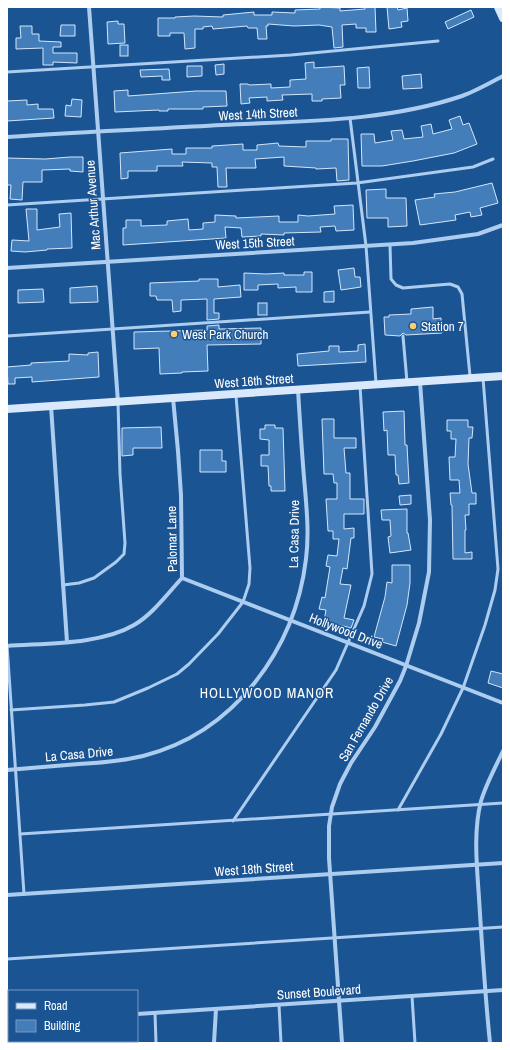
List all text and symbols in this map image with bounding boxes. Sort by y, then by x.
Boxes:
street label: West 14th Street [218,103,298,125]
street label: Mac Arthur Avenue [81,160,105,250]
street label: West 15th Street [215,232,295,254]
place label: Station 7 [421,318,464,335]
marker: Station 7 [408,321,418,331]
place label: West Park Church [182,326,268,343]
marker: West Park Church [169,329,179,339]
street label: West 16th Street [214,370,294,392]
street label: La Casa Drive [285,500,303,568]
street label: Palomar Lane [163,506,181,572]
street label: Hollywood Drive [307,609,385,653]
street label: San Fernando Drive [335,673,397,765]
district label: HOLLYWOOD MANOR [200,684,334,702]
street label: La Casa Drive [44,743,114,765]
street label: West 18th Street [214,858,294,880]
street label: Sunset Boulevard [276,981,362,1003]
legend [8,990,138,1042]
text: Road [44,998,68,1014]
text: Building [44,1018,81,1034]

